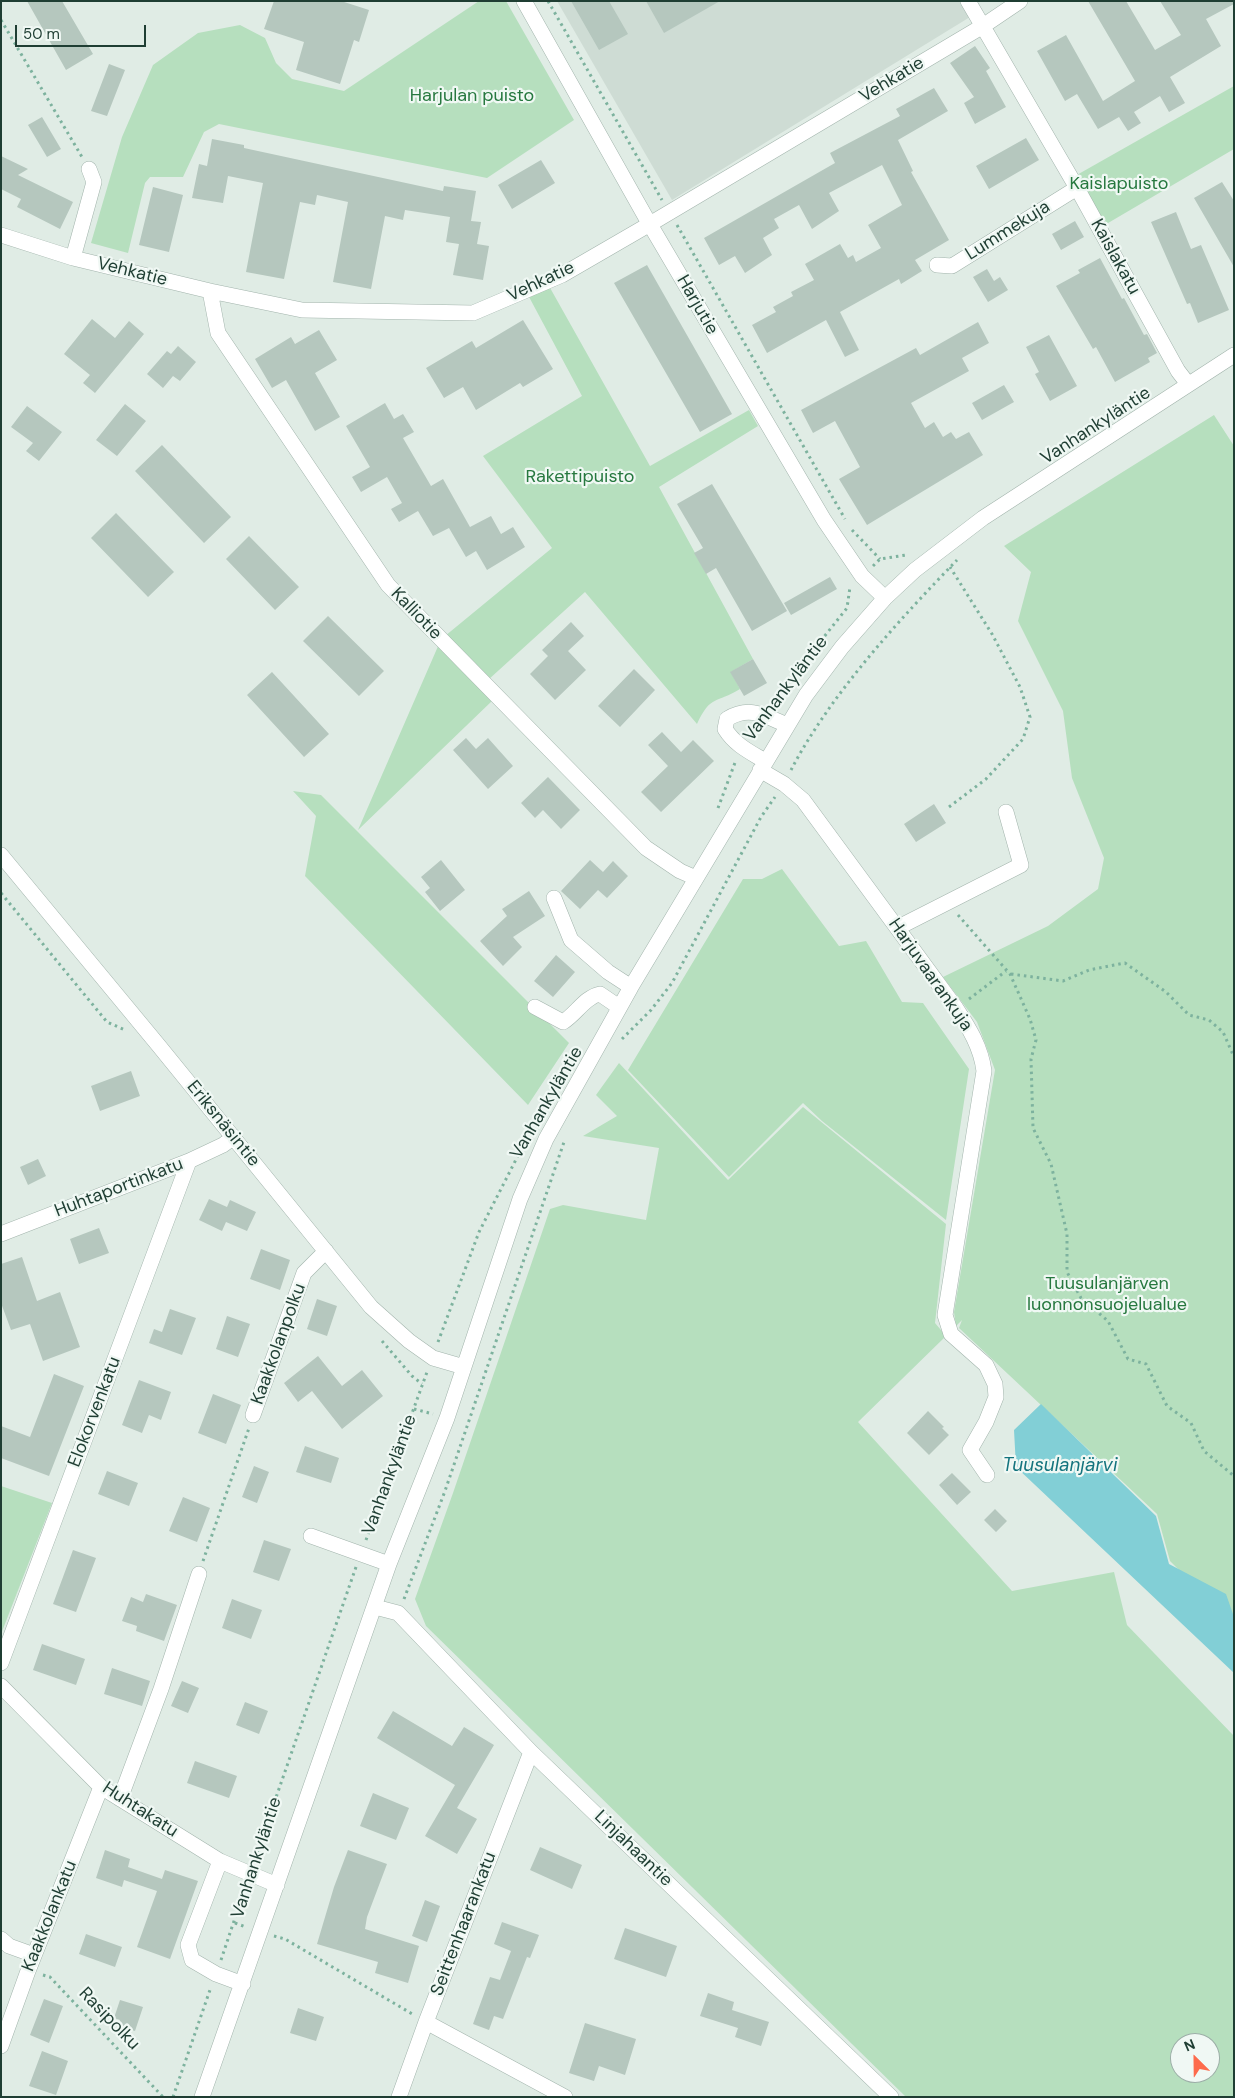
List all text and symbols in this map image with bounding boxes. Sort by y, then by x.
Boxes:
scale bar [18,15,149,47]
text: 50 m [23,24,60,44]
street label: Vehkatie [856,52,928,108]
park label: Harjulan puisto [410,85,534,107]
park label: Kaislapuisto [1069,173,1169,195]
street label: Lummekuja [962,196,1054,266]
street label: Kaislakatu [1085,215,1145,299]
street label: Vehkatie [95,253,169,291]
street label: Vehkatie [504,257,578,307]
street label: Harjutie [671,271,723,339]
street label: Vanhankyläntie [1037,383,1155,469]
park label: Rakettipuisto [525,466,635,488]
street label: Kalliotie [386,583,446,645]
street label: Vanhankyläntie [739,632,833,746]
street label: Harjuvaarankuja [883,915,977,1035]
street label: Vanhankyläntie [506,1043,588,1163]
street label: Eriksnäsintie [182,1077,264,1171]
street label: Huhtaportinkatu [52,1154,186,1222]
park label: Tuusulanjärven luonnonsuojelualue [1027,1273,1187,1316]
street label: Kaakkolanpolku [247,1280,311,1408]
street label: Elokorvenkatu [64,1354,126,1470]
street label: Vanhankyläntie [358,1412,422,1538]
water label: Tuusulanjärvi [1003,1455,1117,1477]
street label: Huhtakatu [98,1778,182,1842]
street label: Vanhankyläntie [227,1795,287,1921]
street label: Linjahaantie [589,1806,677,1892]
street label: Seittenhaarankatu [427,1849,501,1999]
street label: Kaakkolankatu [18,1857,82,1975]
street label: Rasipolku [74,1983,144,2055]
north arrow [1170,2033,1220,2083]
text: N [1181,2035,1198,2055]

